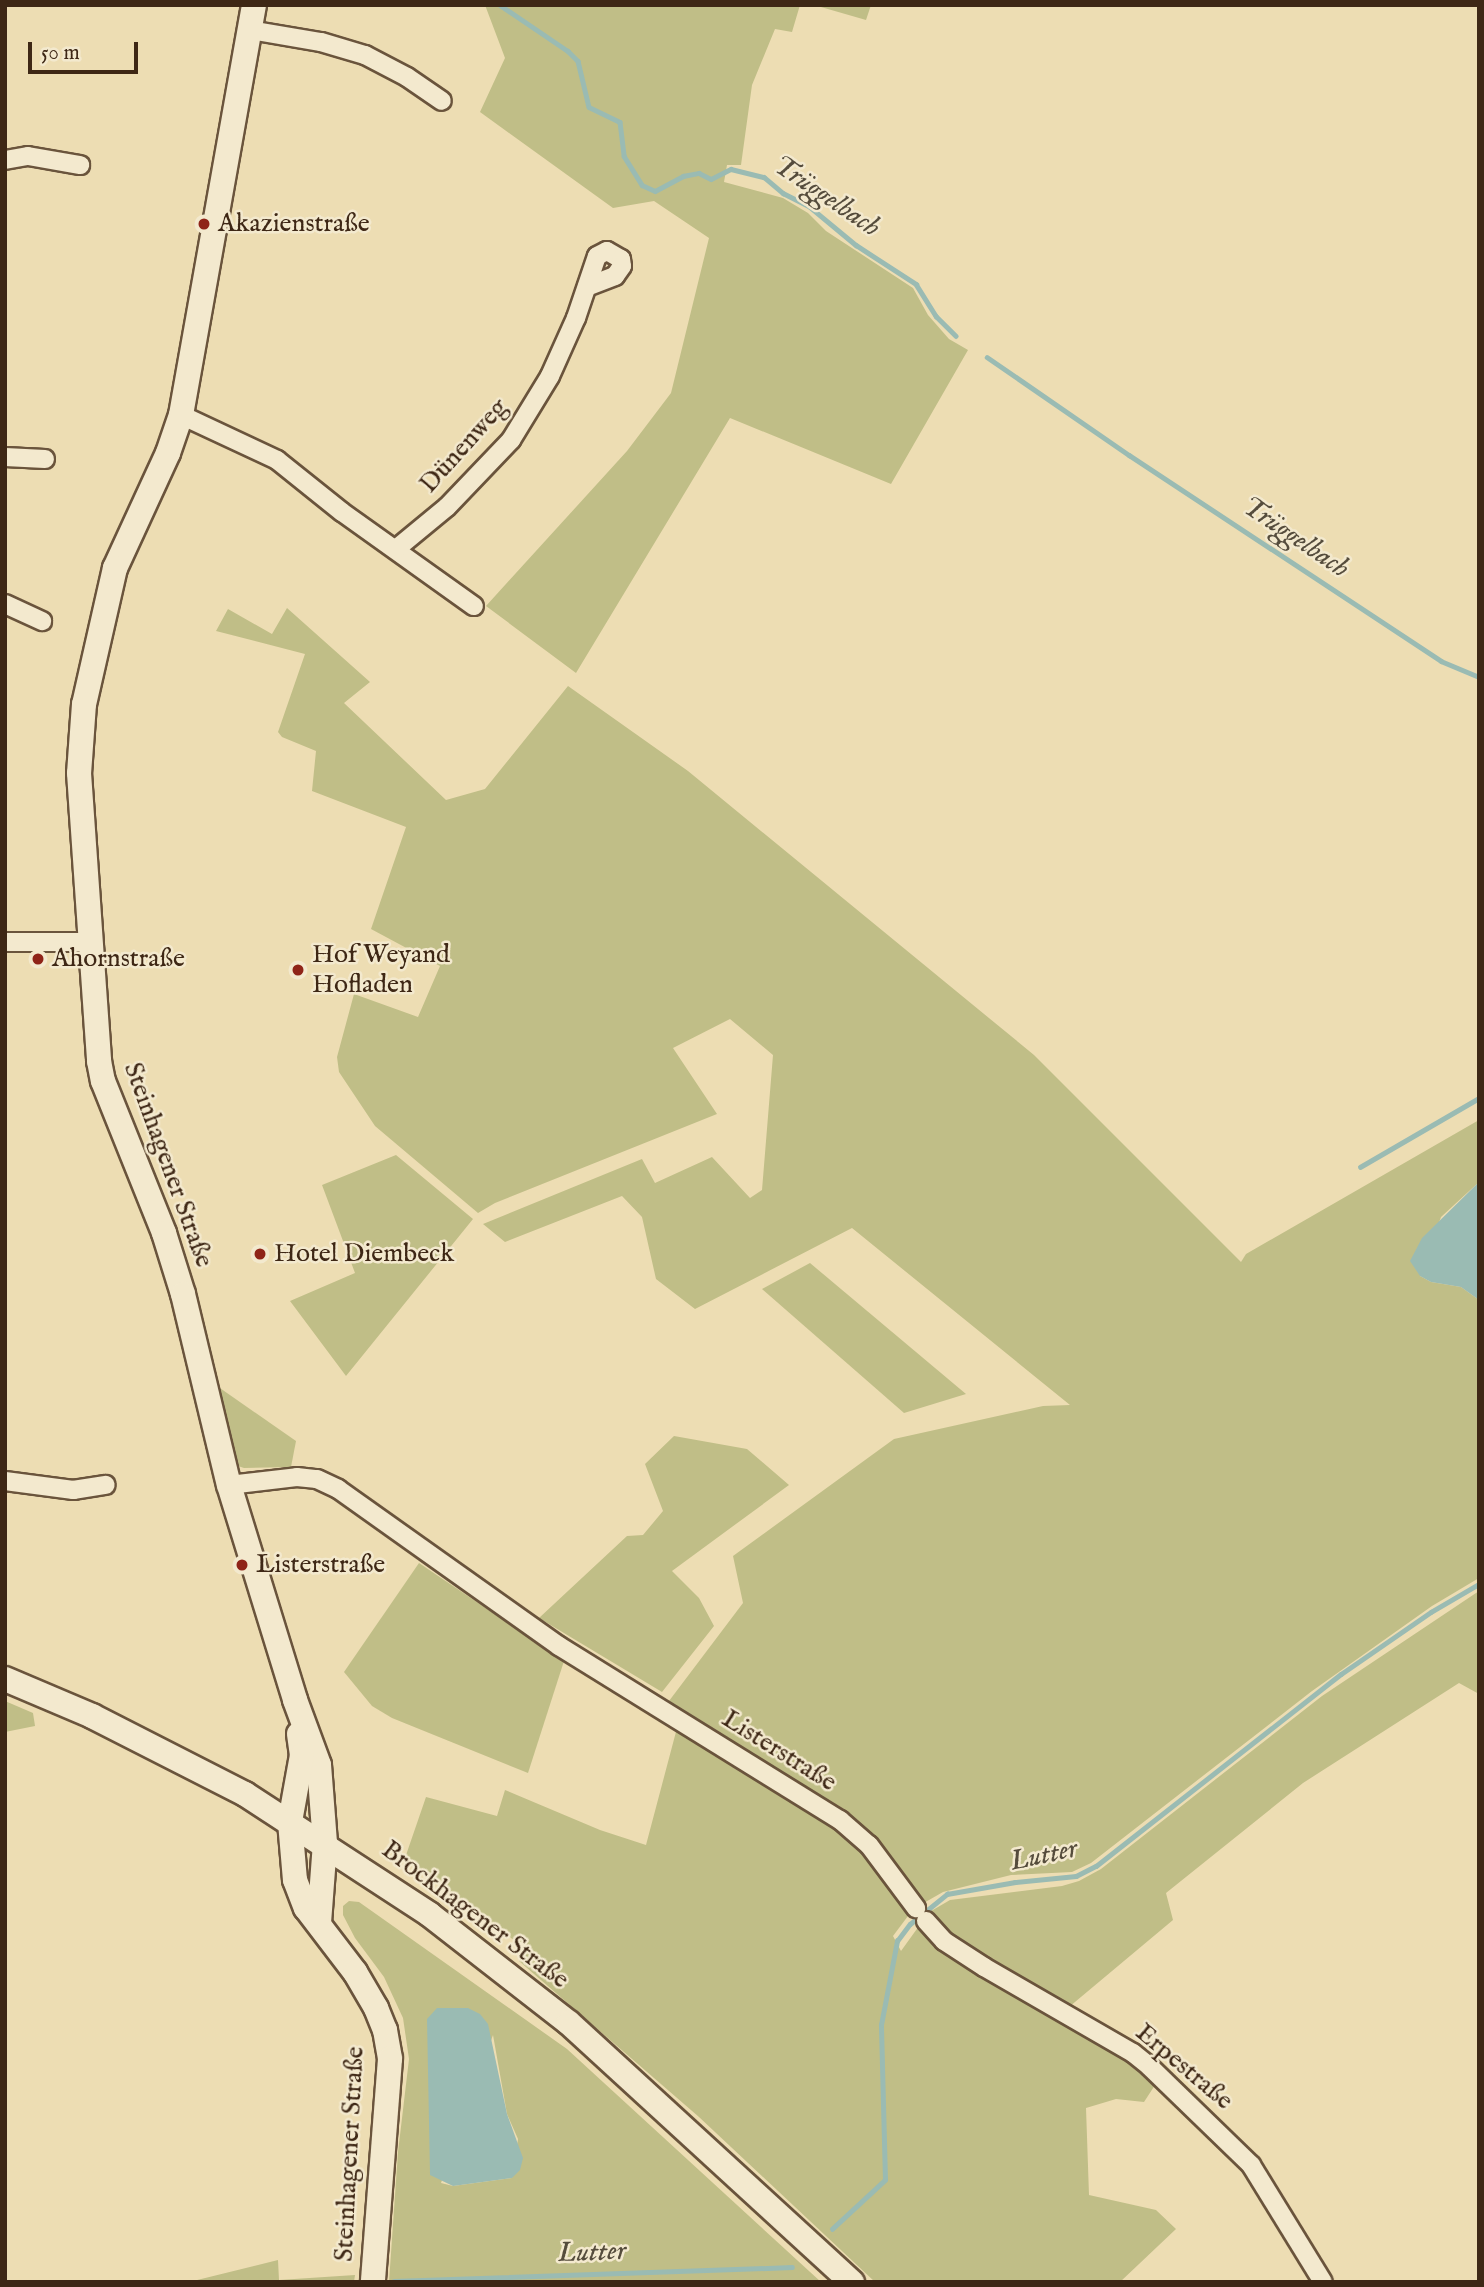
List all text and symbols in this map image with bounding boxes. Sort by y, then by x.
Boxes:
scale bar [32,28,142,72]
text: 50 m [41,40,80,67]
water label: Trüggelbach [766,149,886,245]
place label: Akazienstraße [218,208,370,240]
marker: Akazienstraße [196,216,212,232]
street label: Dünenweg [413,392,515,500]
water label: Trüggelbach [1235,490,1355,586]
place label: Hof Weyand Hofladen [312,939,450,1000]
place label: Ahornstraße [52,943,185,975]
marker: Ahornstraße [30,951,46,967]
marker: Hof Weyand Hofladen [290,962,306,978]
street label: Steinhagener Straße [116,1058,220,1272]
place label: Hotel Diembeck [274,1238,454,1270]
marker: Hotel Diembeck [252,1246,268,1262]
place label: Listerstraße [256,1549,385,1581]
marker: Listerstraße [234,1557,250,1573]
street label: Listerstraße [716,1704,842,1798]
water label: Lutter [1007,1833,1081,1879]
street label: Brockhagener Straße [375,1834,575,1996]
street label: Erpestraße [1129,2017,1239,2117]
street label: Steinhagener Straße [329,2046,371,2262]
water label: Lutter [557,2235,627,2271]

